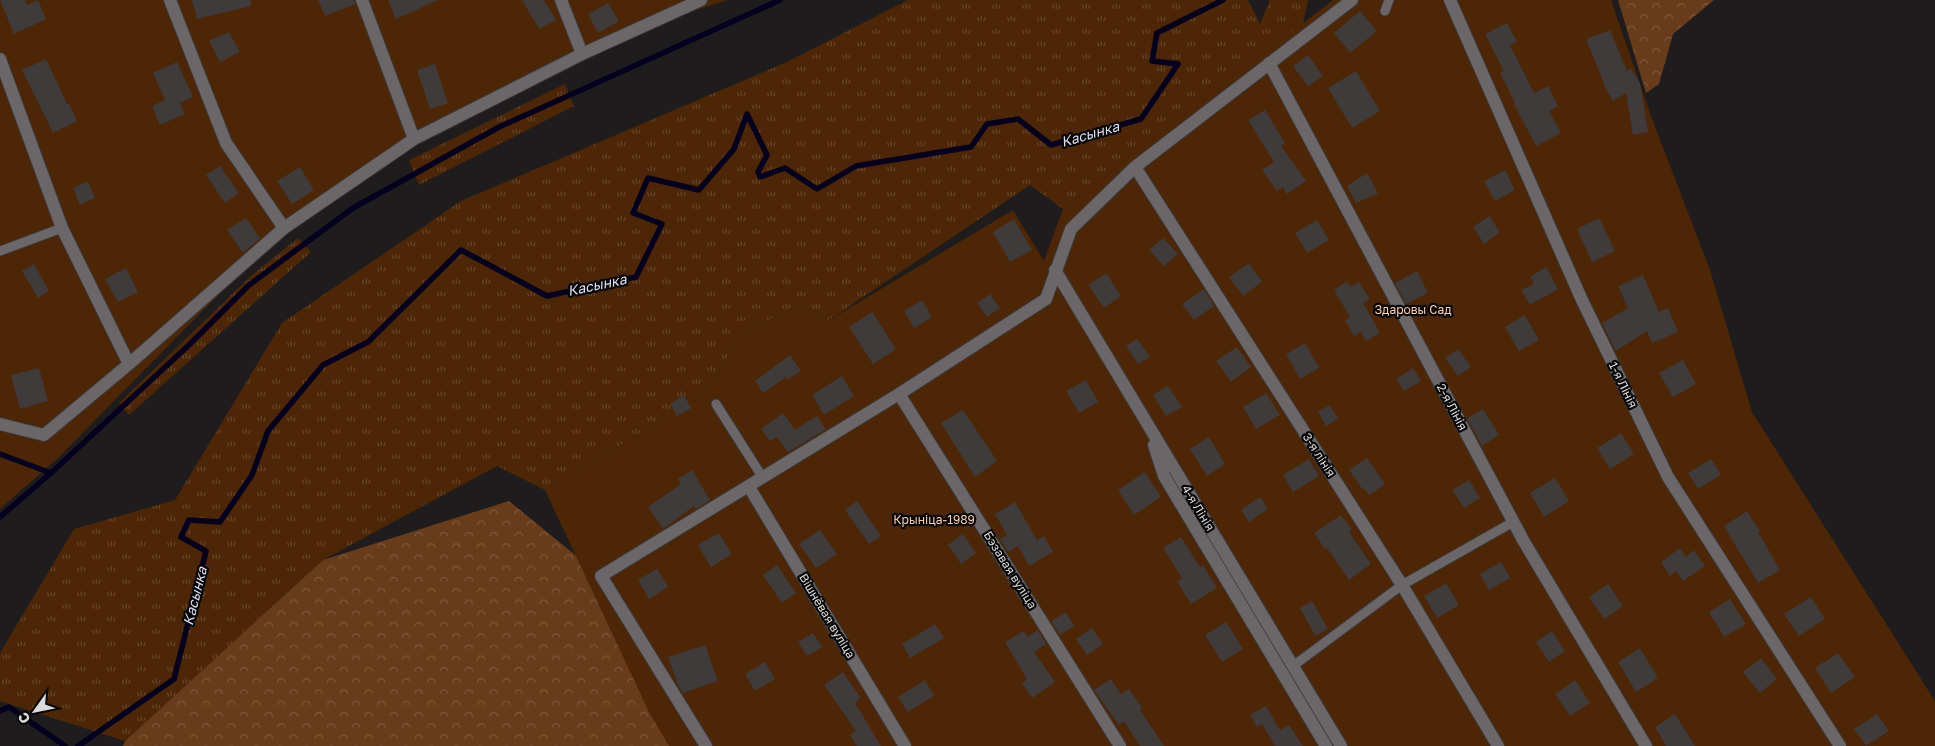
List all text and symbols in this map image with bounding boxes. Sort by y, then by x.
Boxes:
water label: Касынка [1059,117,1122,150]
water label: Касынка [566,270,629,299]
park label: Здаровы Сад [1374,302,1452,317]
street label: 1-я Лінія [1606,359,1641,410]
street label: 2-я Лінія [1434,381,1471,433]
street label: 3-я лінія [1300,430,1339,479]
street label: 4-я Лінія [1179,482,1218,533]
park label: Крыніца-1989 [893,512,975,527]
street label: Бэзавая вуліца [981,528,1040,611]
water label: Касынка [179,564,210,627]
street label: Вішнёвая вуліца [796,571,859,661]
north arrow [10,686,60,736]
text: С [14,710,34,727]

